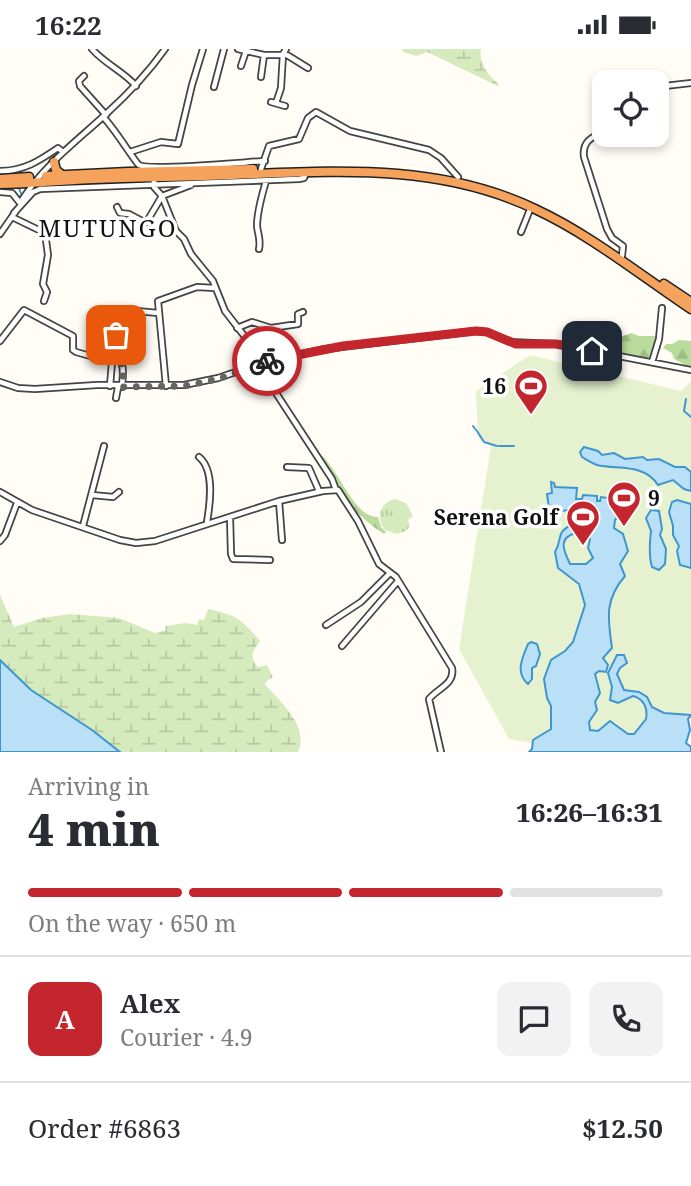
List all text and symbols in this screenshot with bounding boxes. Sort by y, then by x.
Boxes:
text: 16:22 [35,7,102,43]
map controls [592,70,669,147]
button: locate [592,70,669,147]
district label: MUTUNGO [39,211,177,244]
pin [86,305,146,365]
icon: bag [97,316,135,354]
pin [562,321,622,381]
courier [232,326,302,396]
icon: home [573,332,611,370]
icon: bike [248,342,286,380]
sports icon: 16 [512,367,550,416]
place label: 16 [482,372,506,400]
sports icon: 9 [605,479,643,528]
place label: 9 [648,484,660,512]
sports icon: Serena Golf [564,498,602,547]
place label: Serena Golf [434,503,560,531]
text: Arriving in [28,770,149,802]
text: 16:26–16:31 [516,794,663,830]
text: 4 min [28,797,160,859]
text: On the way · 650 m [28,907,236,939]
button: chat [497,982,571,1056]
button: phone [589,982,663,1056]
text: Alex [120,985,180,1021]
text: A [55,1001,75,1037]
text: Courier · 4.9 [120,1021,253,1053]
text: Order #6863 [28,1110,181,1146]
text: $12.50 [582,1110,663,1146]

